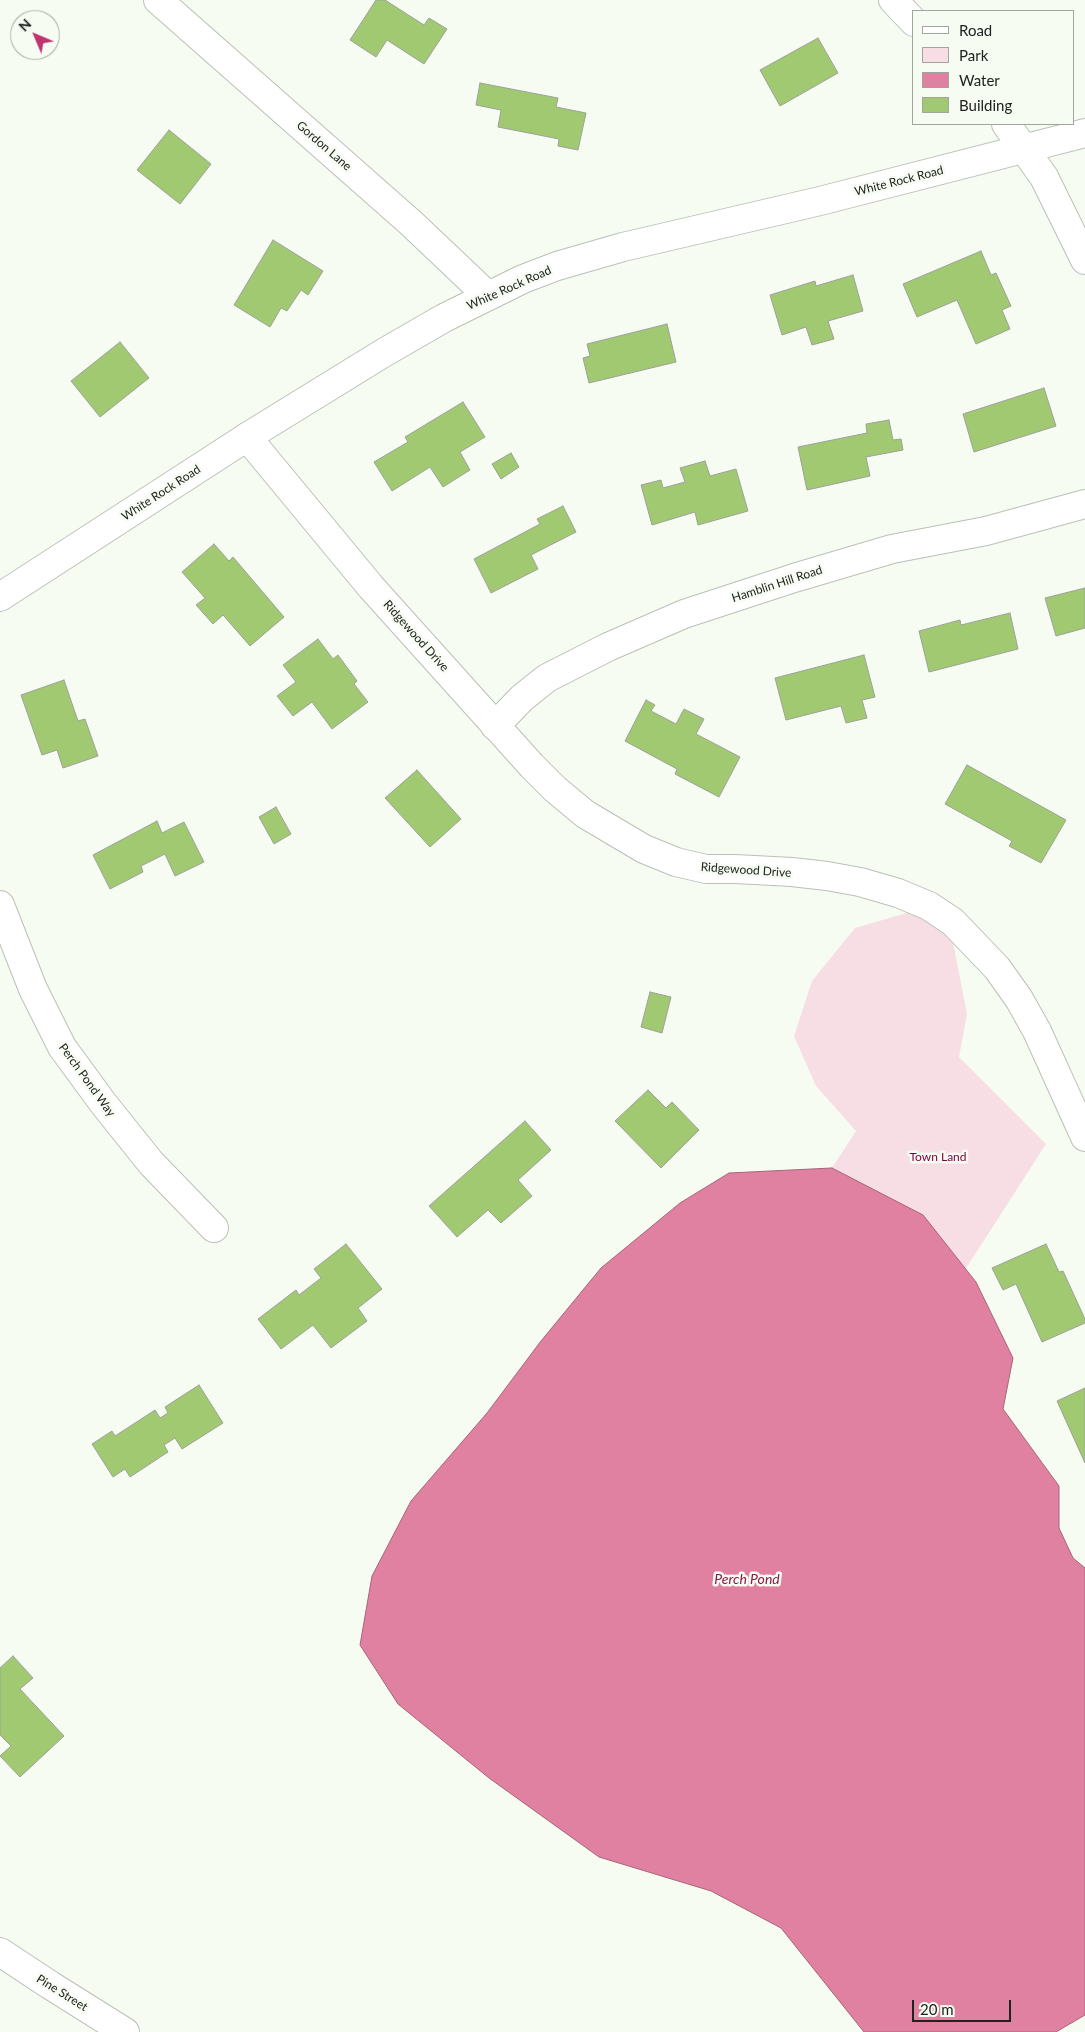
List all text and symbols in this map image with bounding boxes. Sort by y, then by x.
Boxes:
north arrow [10,10,60,60]
legend [912,10,1075,125]
text: N [15,15,35,35]
text: Road [959,21,992,39]
text: Park [959,46,988,64]
text: Water [959,71,1000,89]
text: Building [959,96,1012,114]
street label: Gordon Lane [294,118,354,174]
street label: White Rock Road [853,163,945,199]
street label: White Rock Road [464,263,554,313]
street label: White Rock Road [119,462,203,524]
street label: Hamblin Hill Road [730,563,824,605]
street label: Ridgewood Drive [380,597,452,675]
street label: Ridgewood Drive [700,860,792,880]
street label: Perch Pond Way [56,1041,118,1119]
park label: Town Land [909,1150,967,1164]
water label: Perch Pond [714,1571,780,1587]
street label: Pine Street [34,1972,90,2014]
scale bar [915,1990,1014,2022]
text: 20 m [920,2000,954,2018]

